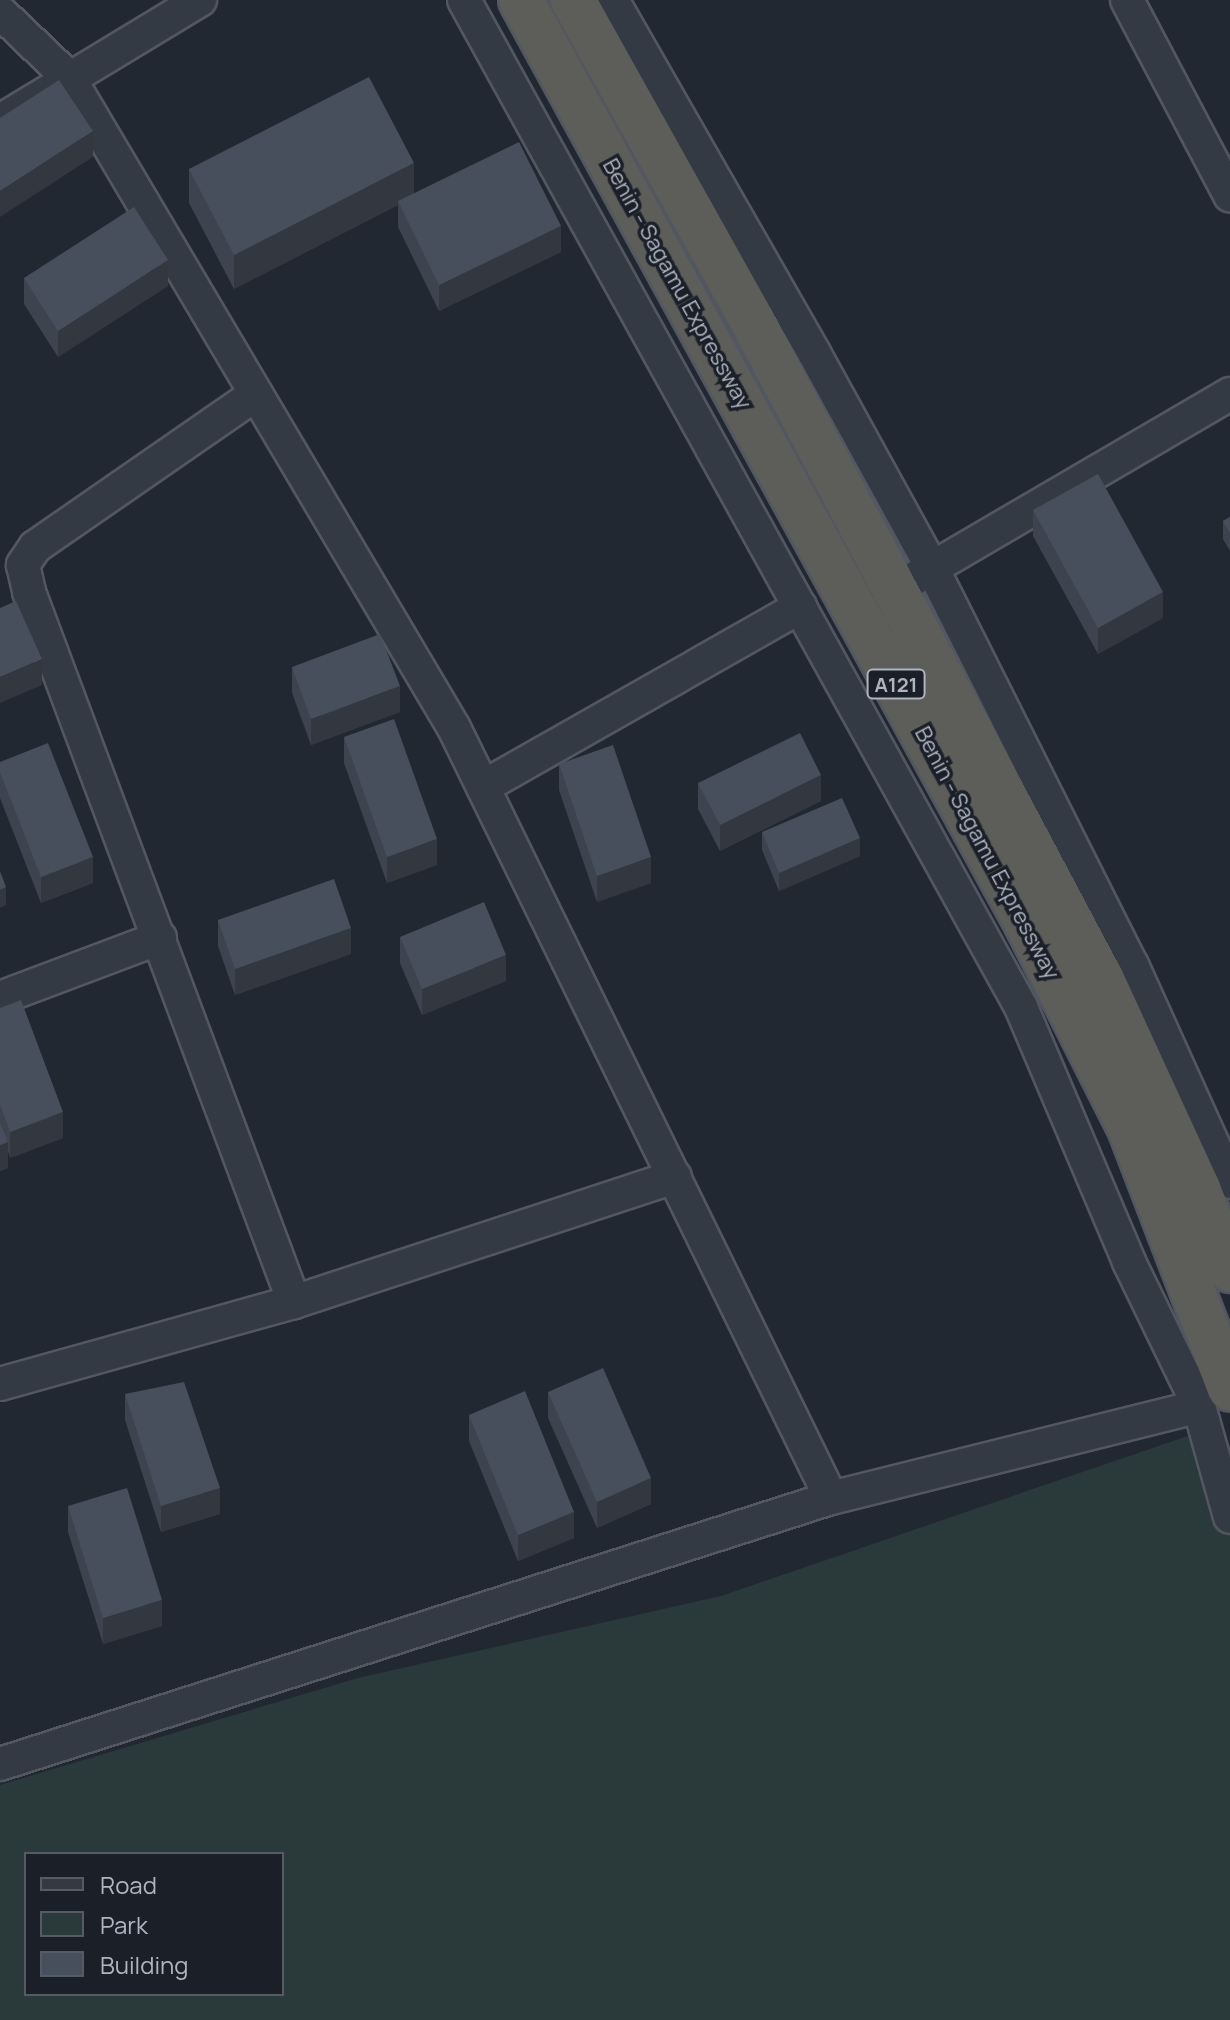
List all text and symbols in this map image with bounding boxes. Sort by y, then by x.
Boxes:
street label: Benin - Sagamu Expressway [597,154,757,414]
road number: A121 [866,668,926,700]
street label: Benin - Sagamu Expressway [909,722,1065,984]
legend [24,1852,284,1996]
text: Road [100,1868,157,1901]
text: Park [100,1908,148,1941]
text: Building [100,1948,188,1981]

